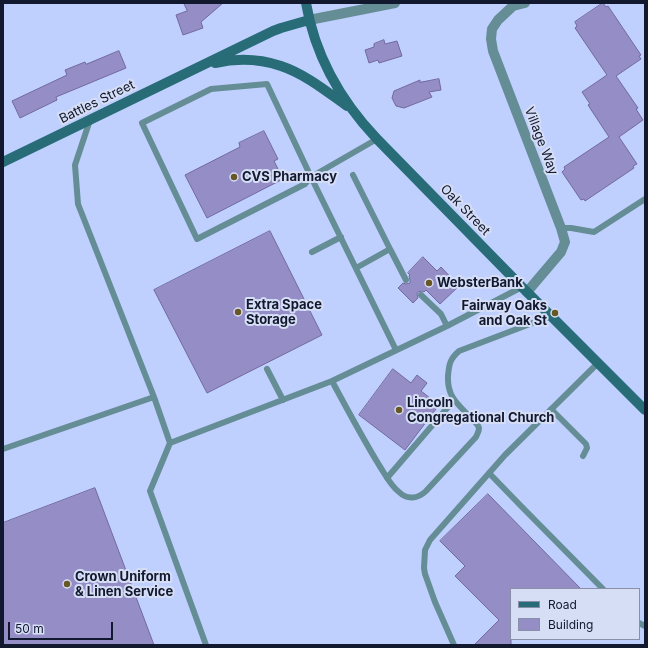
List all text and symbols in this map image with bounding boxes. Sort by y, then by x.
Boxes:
street label: Battles Street [57,77,137,127]
street label: Village Way [521,105,561,177]
place label: CVS Pharmacy [242,169,337,185]
marker: CVS Pharmacy [229,172,239,182]
street label: Oak Street [437,181,493,239]
place label: WebsterBank [437,275,523,291]
marker: WebsterBank [424,278,434,288]
place label: Extra Space Storage [246,297,322,328]
place label: Fairway Oaks and Oak St [461,298,547,329]
marker: Extra Space Storage [233,307,243,317]
marker: Fairway Oaks and Oak St [550,308,560,318]
place label: Lincoln Congregational Church [407,395,554,426]
marker: Lincoln Congregational Church [394,405,404,415]
place label: Crown Uniform & Linen Service [75,569,173,600]
marker: Crown Uniform & Linen Service [62,579,72,589]
legend [510,588,640,640]
text: Road [548,597,577,612]
scale bar [10,614,115,640]
text: Building [548,617,593,632]
text: 50 m [15,621,44,636]

